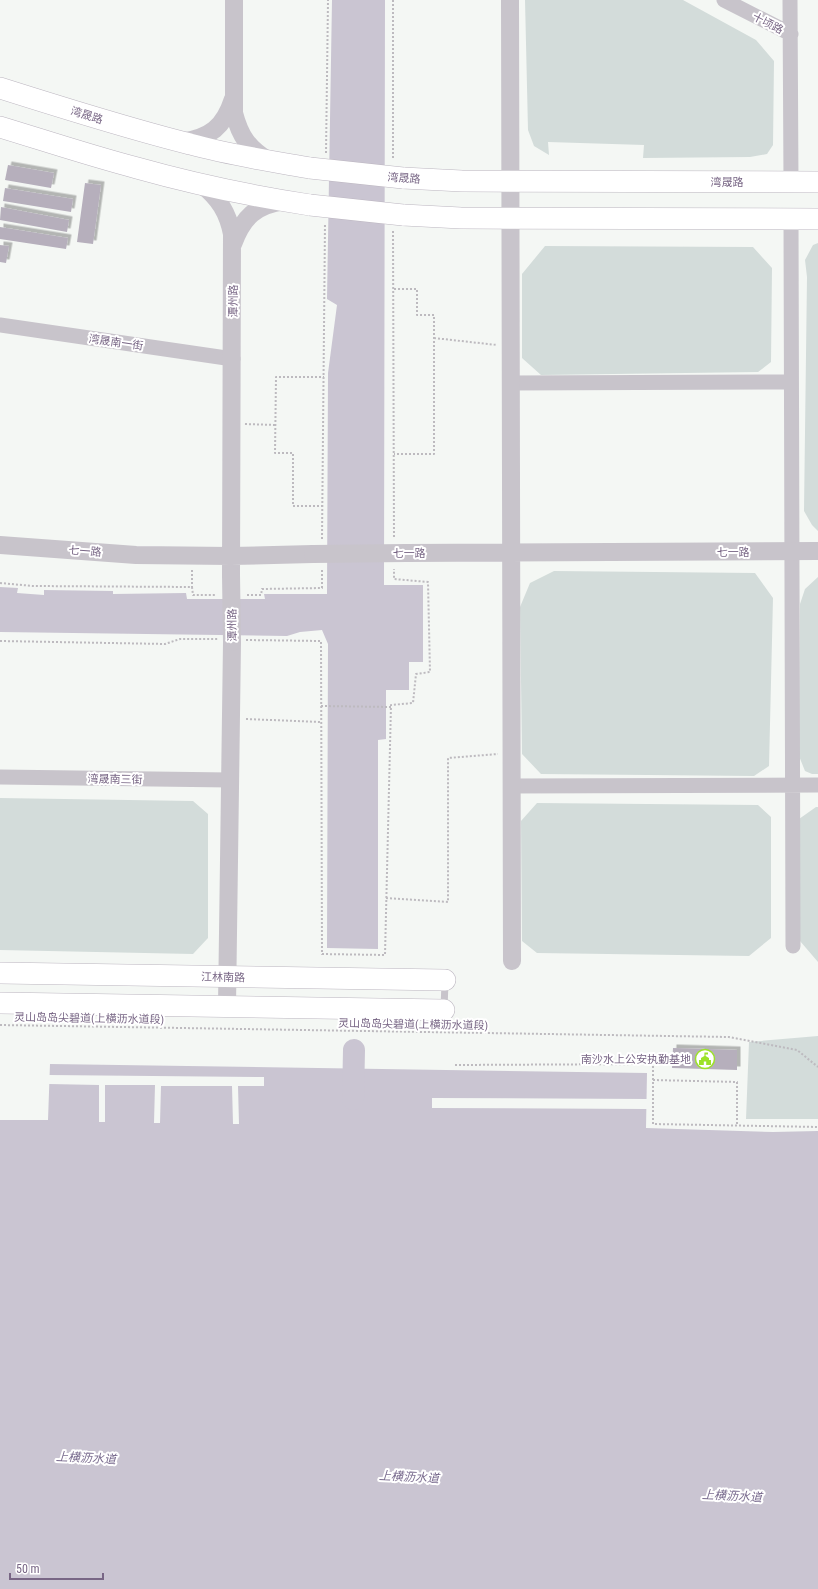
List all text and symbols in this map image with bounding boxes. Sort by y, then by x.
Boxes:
street label: 十顷路 [750,10,785,37]
street label: 湾晟路 [69,104,105,127]
street label: 湾晟路 [387,171,421,186]
street label: 湾晟路 [711,176,744,189]
street label: 潭州路 [227,285,240,318]
street label: 湾晟南一街 [88,332,144,353]
street label: 七一路 [68,544,102,559]
street label: 七一路 [717,546,750,559]
street label: 七一路 [393,547,426,560]
street label: 潭州路 [226,608,239,642]
street label: 湾晟南三街 [87,773,143,786]
street label: 江林南路 [201,971,245,984]
street label: 灵山岛岛尖碧道(上横沥水道段) [14,1011,164,1026]
street label: 灵山岛岛尖碧道(上横沥水道段) [338,1017,488,1032]
public building icon: 南沙水上公安执勤基地 [694,1048,716,1070]
place label: 南沙水上公安执勤基地 [581,1053,691,1066]
water label: 上横沥水道 [56,1449,118,1467]
water label: 上横沥水道 [379,1468,441,1486]
water label: 上横沥水道 [702,1487,764,1505]
scale bar [10,1555,103,1581]
text: 50 m [16,1562,40,1576]

